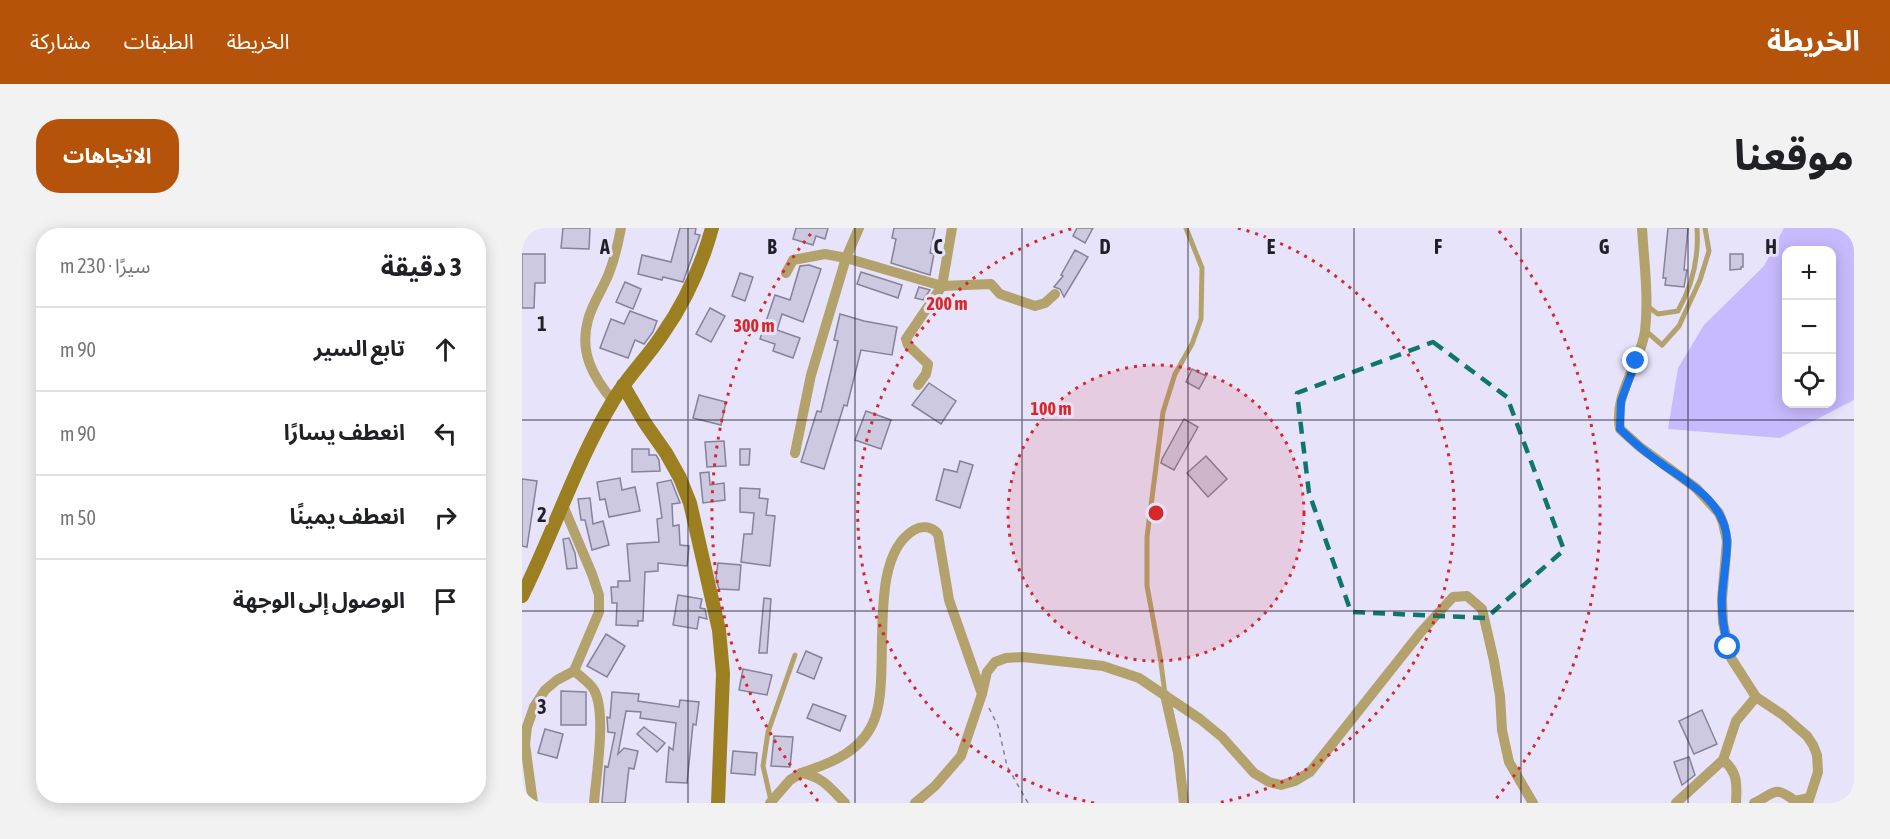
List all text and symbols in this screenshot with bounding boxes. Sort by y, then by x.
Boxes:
text: الخريطة [1767,25,1860,57]
text: مشاركة [30,29,91,53]
text: الطبقات [124,29,194,53]
text: الخريطة [227,29,290,53]
button: الاتجاهات [36,119,179,193]
text: موقعنا [1734,131,1854,179]
text: A [599,235,610,258]
text: B [767,235,777,258]
text: C [934,235,943,258]
text: D [1099,235,1111,258]
text: E [1267,235,1276,258]
text: F [1434,235,1442,258]
text: G [1599,235,1610,258]
text: H [1765,235,1777,258]
map controls [1782,246,1836,408]
button: + [1782,246,1836,300]
text: 3 دقيقة [381,252,462,282]
text: سيرًا · 230 m [60,254,150,277]
text: 200 m [927,293,967,314]
button: − [1782,300,1836,354]
text: 1 [537,312,547,335]
text: 300 m [734,315,774,336]
icon: ahead [429,333,462,366]
text: تابع السير [314,335,405,361]
text: 90 m [60,338,96,361]
route end [1622,347,1648,373]
button: locate [1782,354,1836,408]
text: 100 m [1031,398,1071,419]
icon: left [429,417,462,450]
text: انعطف يسارًا [284,419,405,445]
text: 90 m [60,422,96,445]
icon: right [429,501,462,534]
text: انعطف يمينًا [289,503,405,529]
text: 2 [537,503,547,526]
centre of rings [1146,503,1166,523]
text: 50 m [60,506,96,529]
icon: arrive [429,585,462,618]
text: الوصول إلى الوجهة [233,587,405,613]
route start [1714,633,1740,659]
text: 3 [537,695,547,718]

